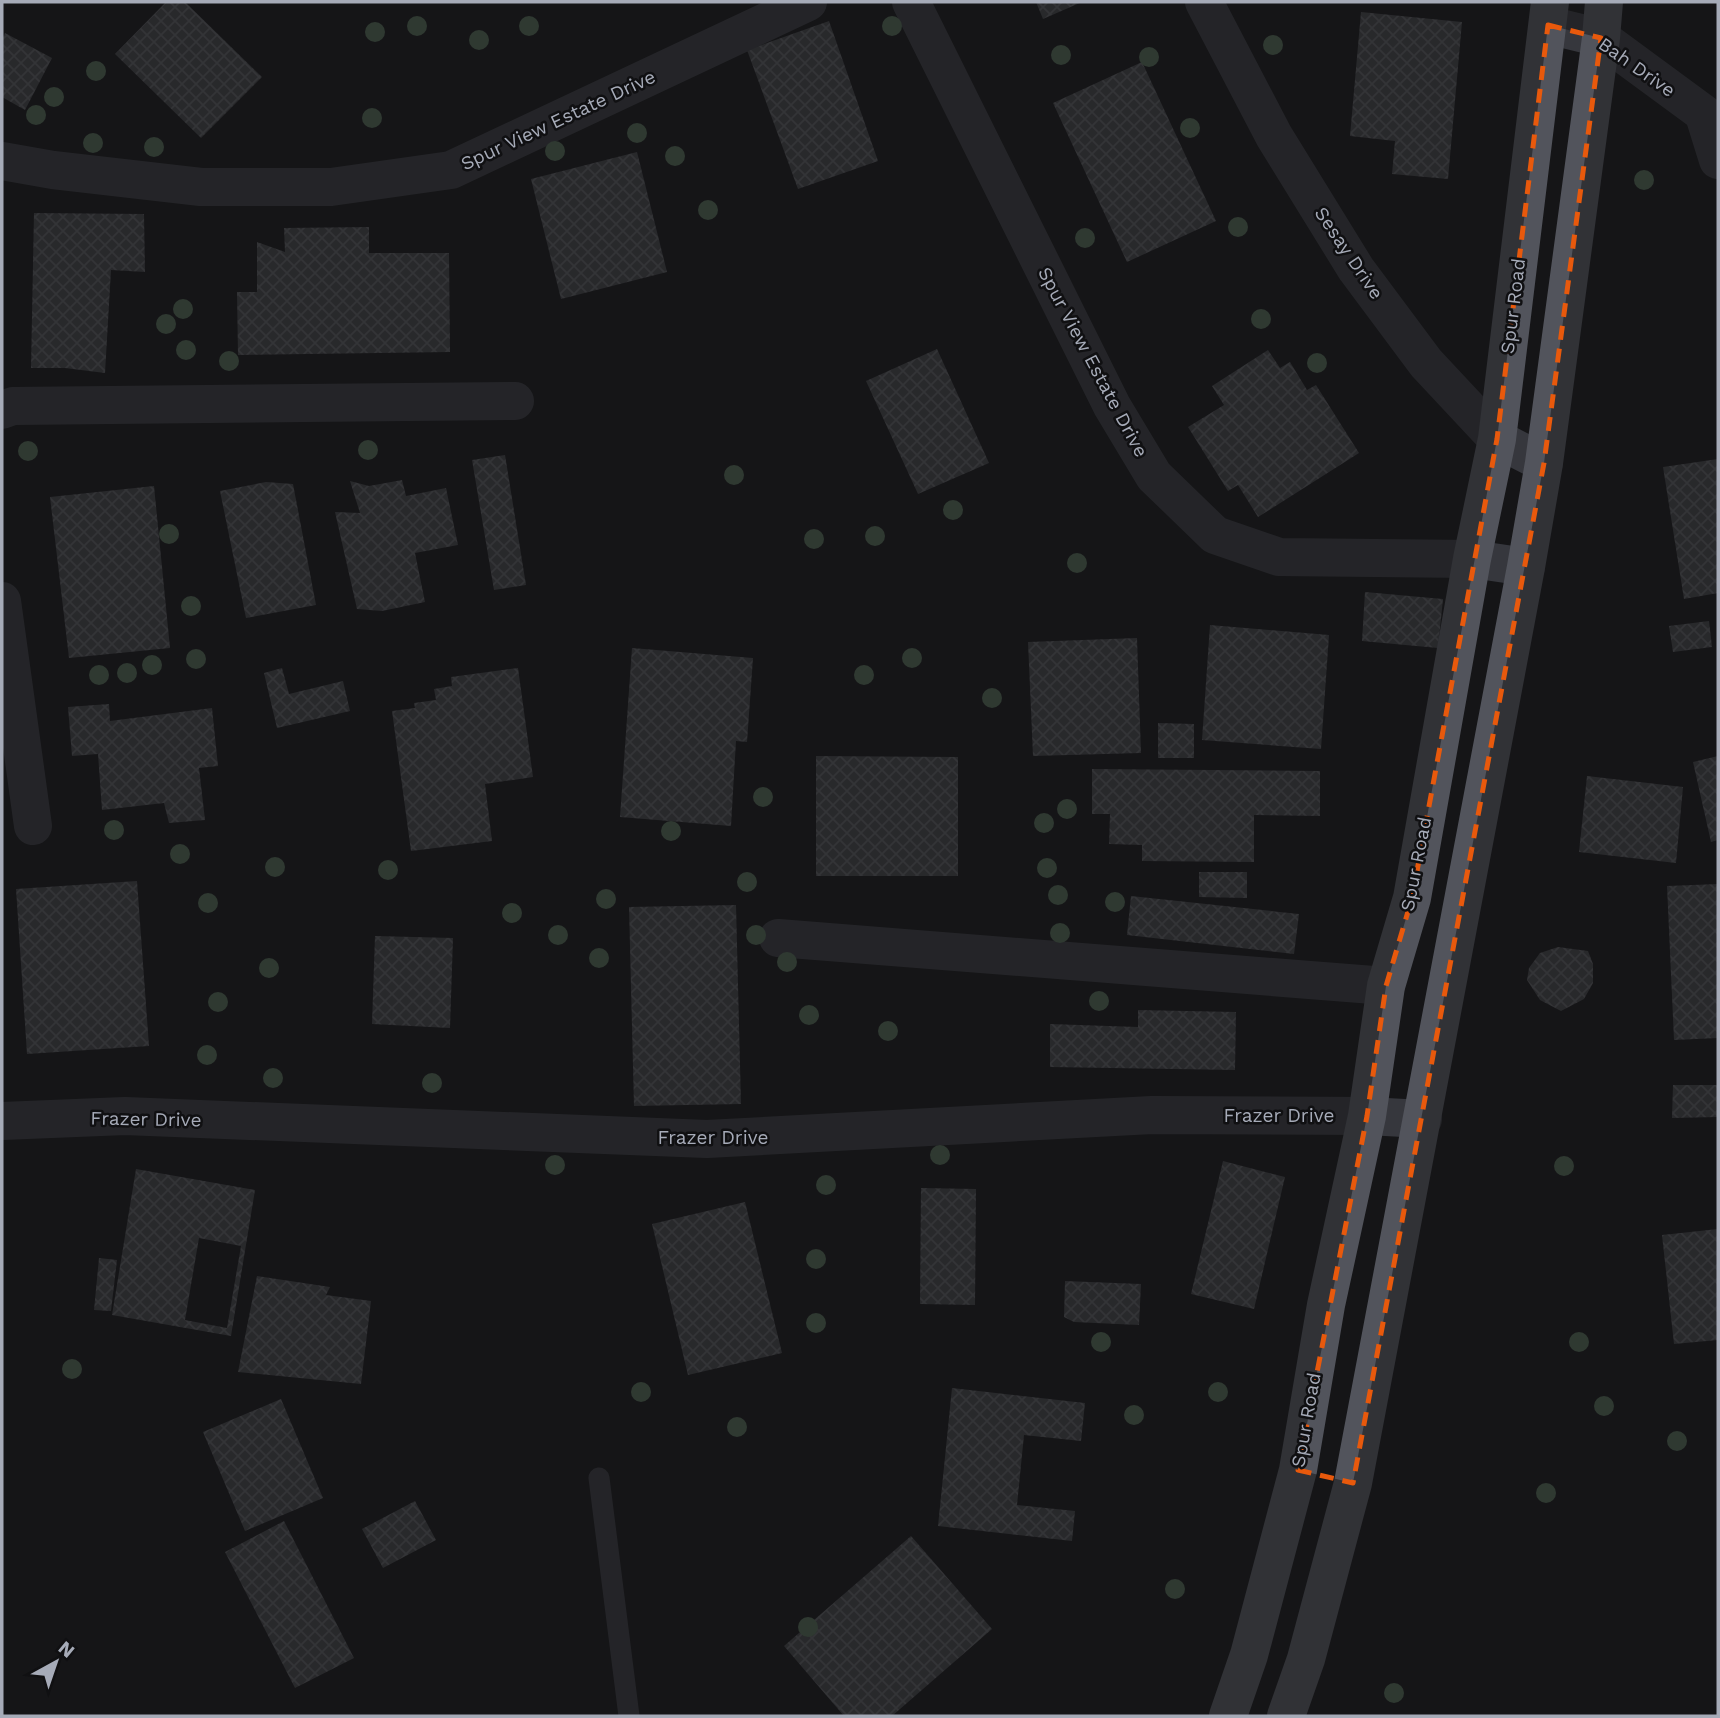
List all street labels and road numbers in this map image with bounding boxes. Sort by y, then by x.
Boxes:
street label: Bah Drive [1594,32,1680,102]
street label: Spur View Estate Drive [457,65,659,175]
street label: Sesay Drive [1310,202,1388,304]
street label: Spur Road [1496,257,1530,355]
street label: Spur View Estate Drive [1033,263,1153,461]
street label: Spur Road [1396,815,1436,913]
street label: Frazer Drive [1223,1104,1335,1127]
street label: Frazer Drive [90,1107,202,1131]
street label: Frazer Drive [657,1126,769,1149]
street label: Spur Road [1286,1371,1326,1469]

